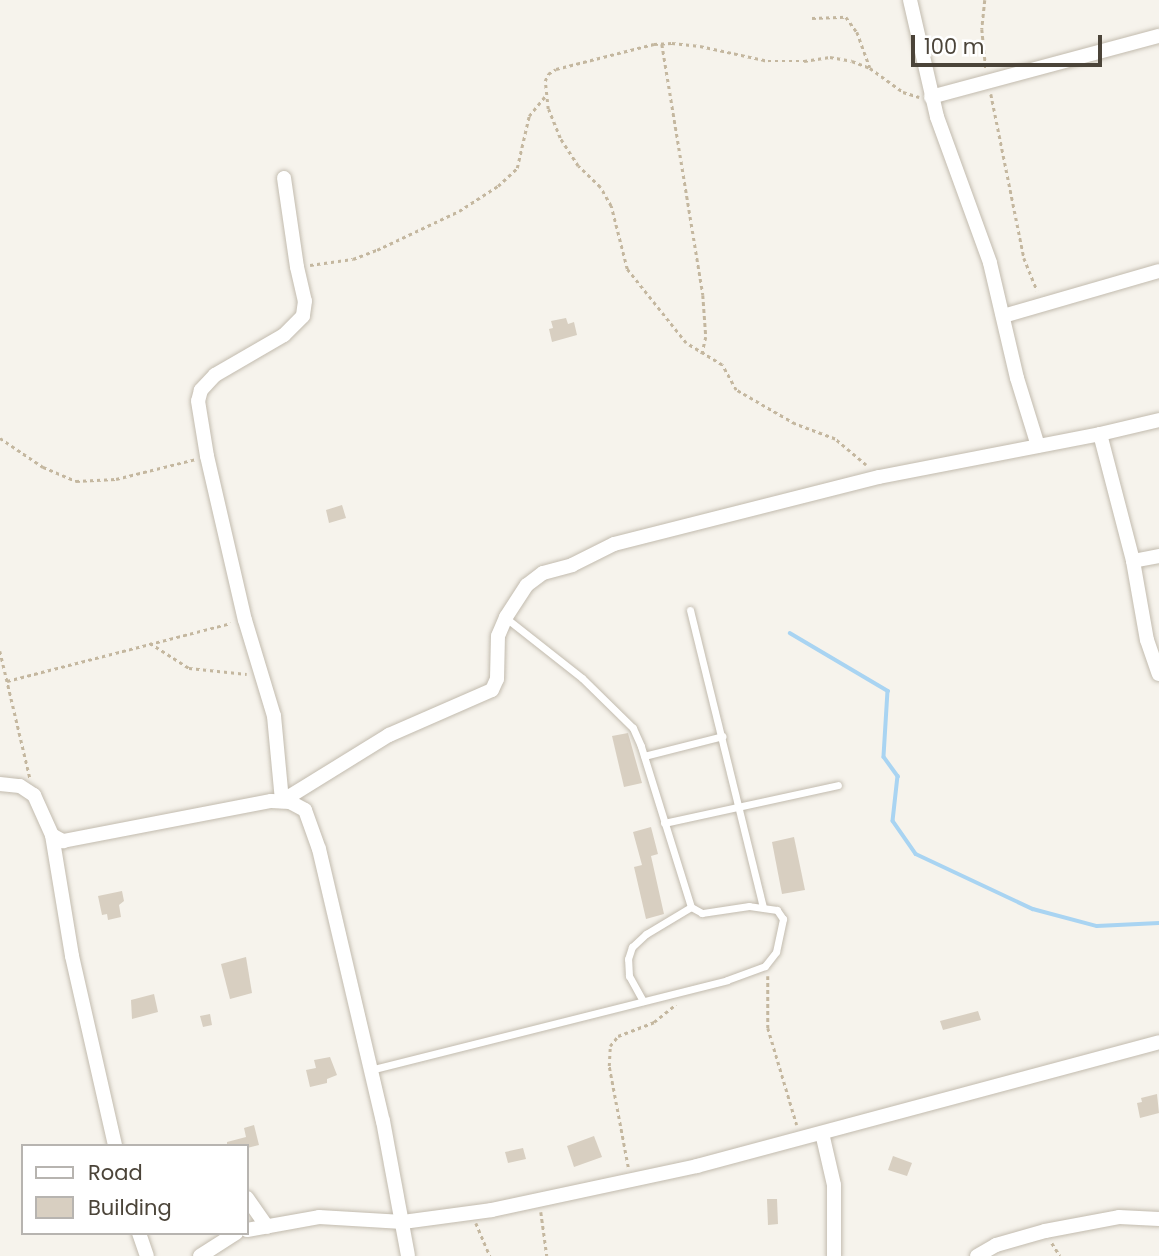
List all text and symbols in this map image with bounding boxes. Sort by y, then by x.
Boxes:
scale bar [914,21,1105,65]
text: 100 m [924,32,984,61]
legend [21,1144,248,1235]
text: Road [88,1158,143,1187]
text: Building [88,1193,172,1222]

